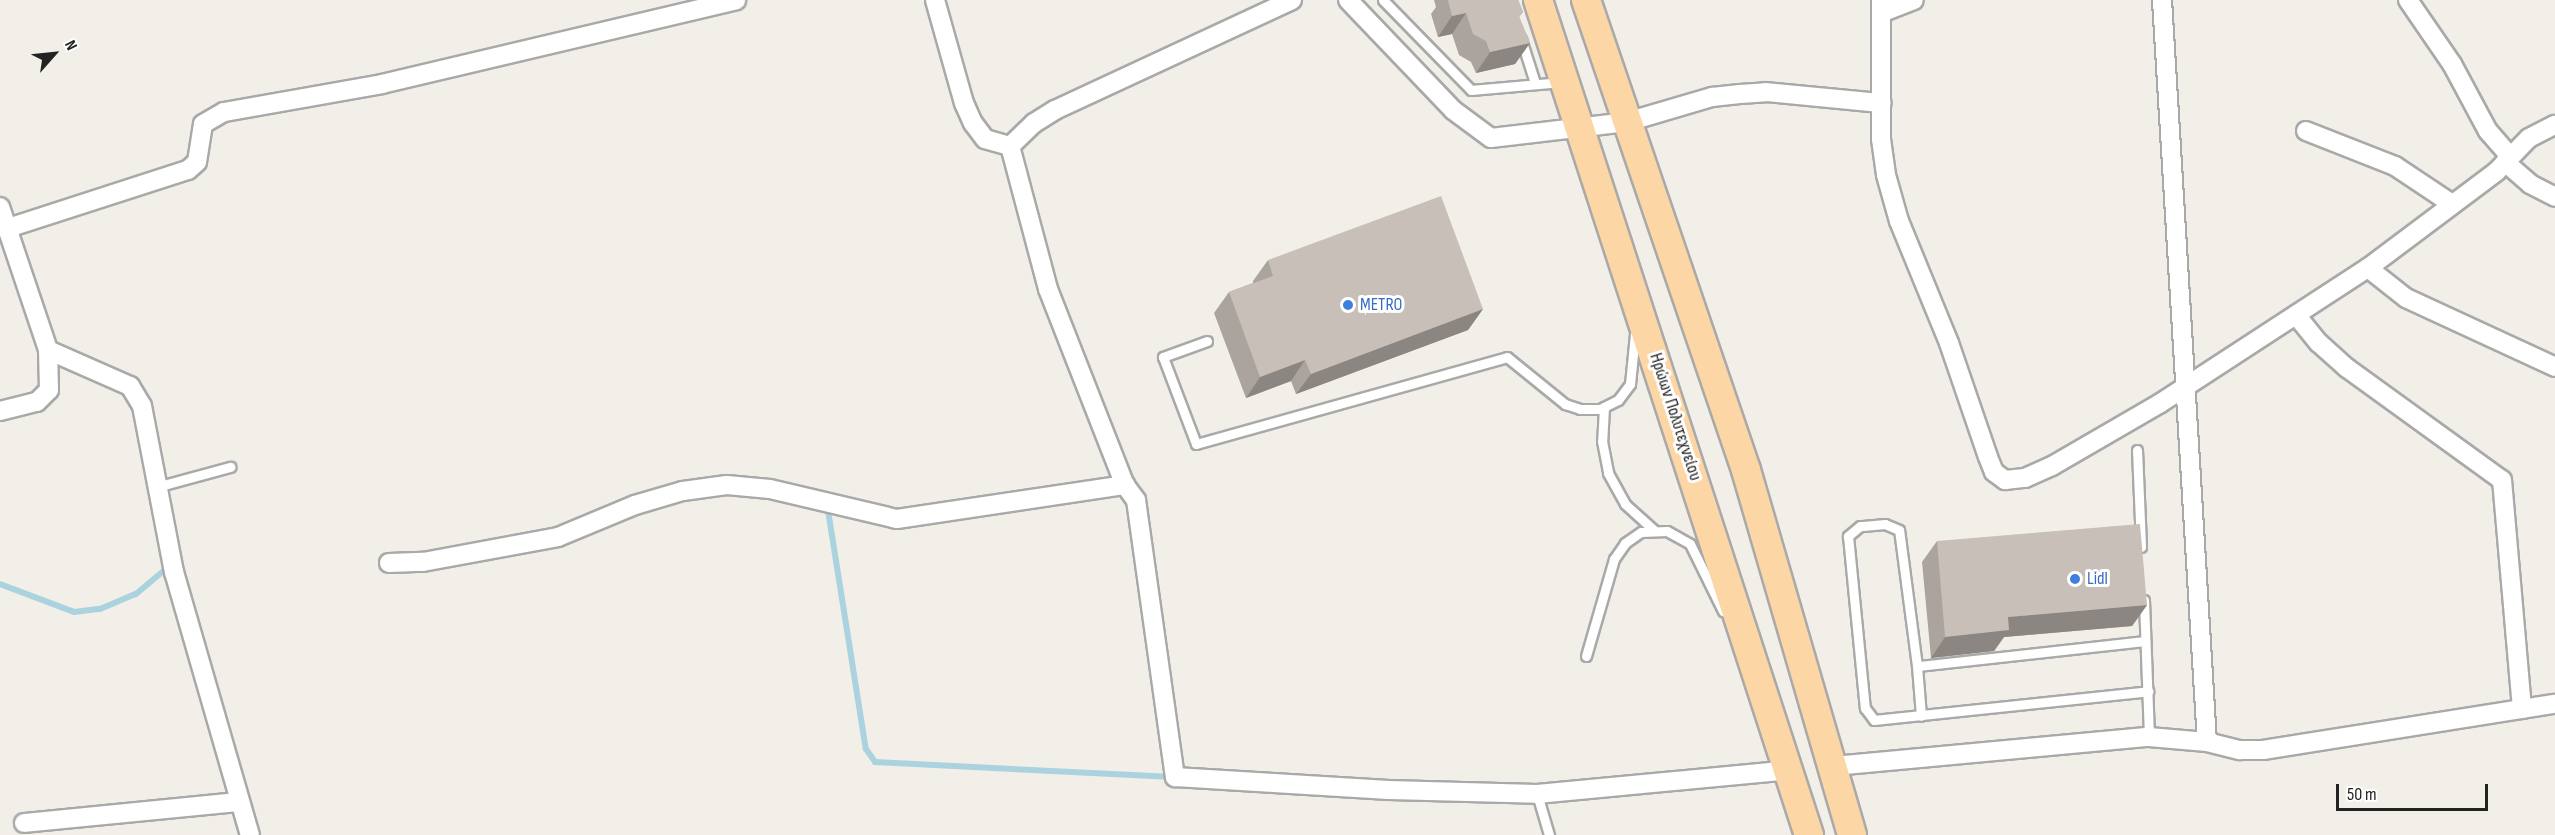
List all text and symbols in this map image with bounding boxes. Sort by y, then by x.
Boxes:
north arrow [24,24,84,84]
text: N [60,37,81,54]
place label: METRO [1360,294,1402,316]
marker: METRO [1341,298,1355,312]
street label: Ηρώων Πολυτεχνείου [1644,351,1706,483]
place label: Lidl [2087,568,2108,590]
marker: Lidl [2068,572,2082,586]
scale bar [2339,772,2490,810]
text: 50 m [2347,784,2377,805]

